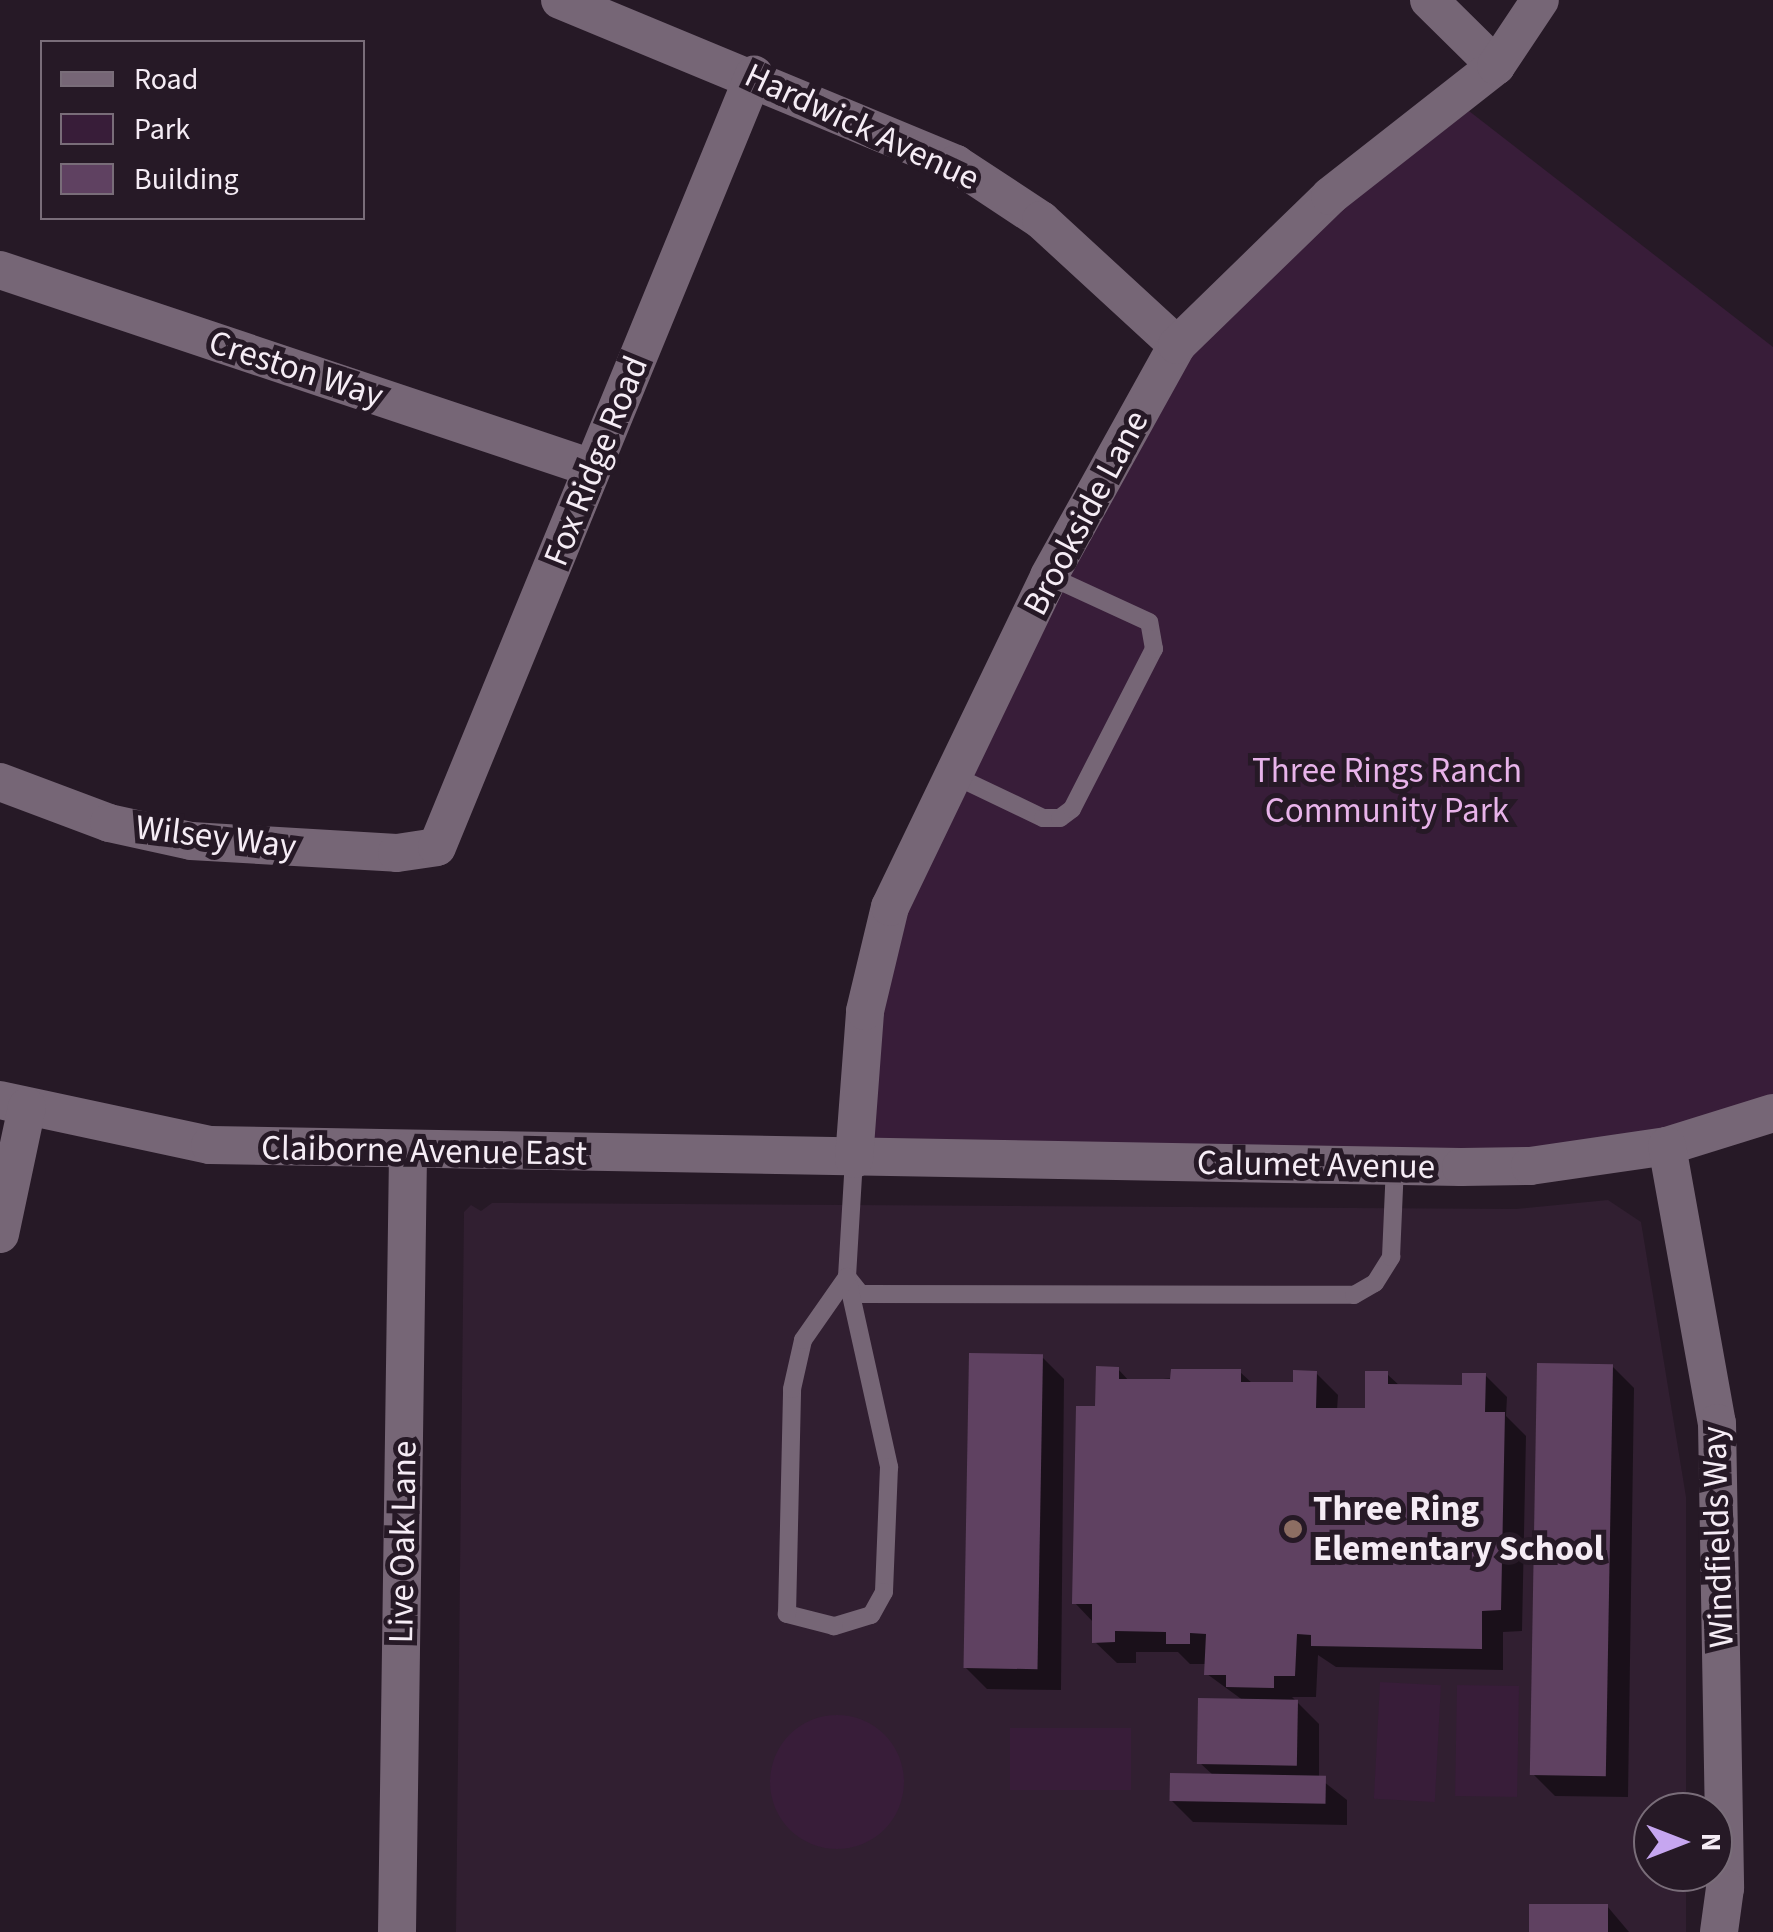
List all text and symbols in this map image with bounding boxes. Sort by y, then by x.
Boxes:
legend [40,40,365,220]
street label: Hardwick Avenue [738,54,986,200]
text: Road [134,58,198,101]
text: Park [134,108,190,151]
text: Building [134,158,239,201]
street label: Creston Way [204,321,388,417]
street label: Fox Ridge Road [535,350,657,572]
street label: Brookside Lane [1014,403,1158,623]
park label: Three Rings Ranch Community Park [1252,750,1522,832]
street label: Wilsey Way [133,806,299,868]
street label: Claiborne Avenue East [261,1127,587,1175]
street label: Calumet Avenue [1196,1142,1436,1188]
street label: Windfields Way [1693,1425,1743,1649]
street label: Live Oak Lane [380,1440,426,1644]
place label: Three Ring Elementary School [1313,1488,1604,1570]
marker: Three Ring Elementary School [1282,1518,1304,1540]
north arrow [1633,1792,1733,1892]
text: N [1691,1833,1731,1851]

